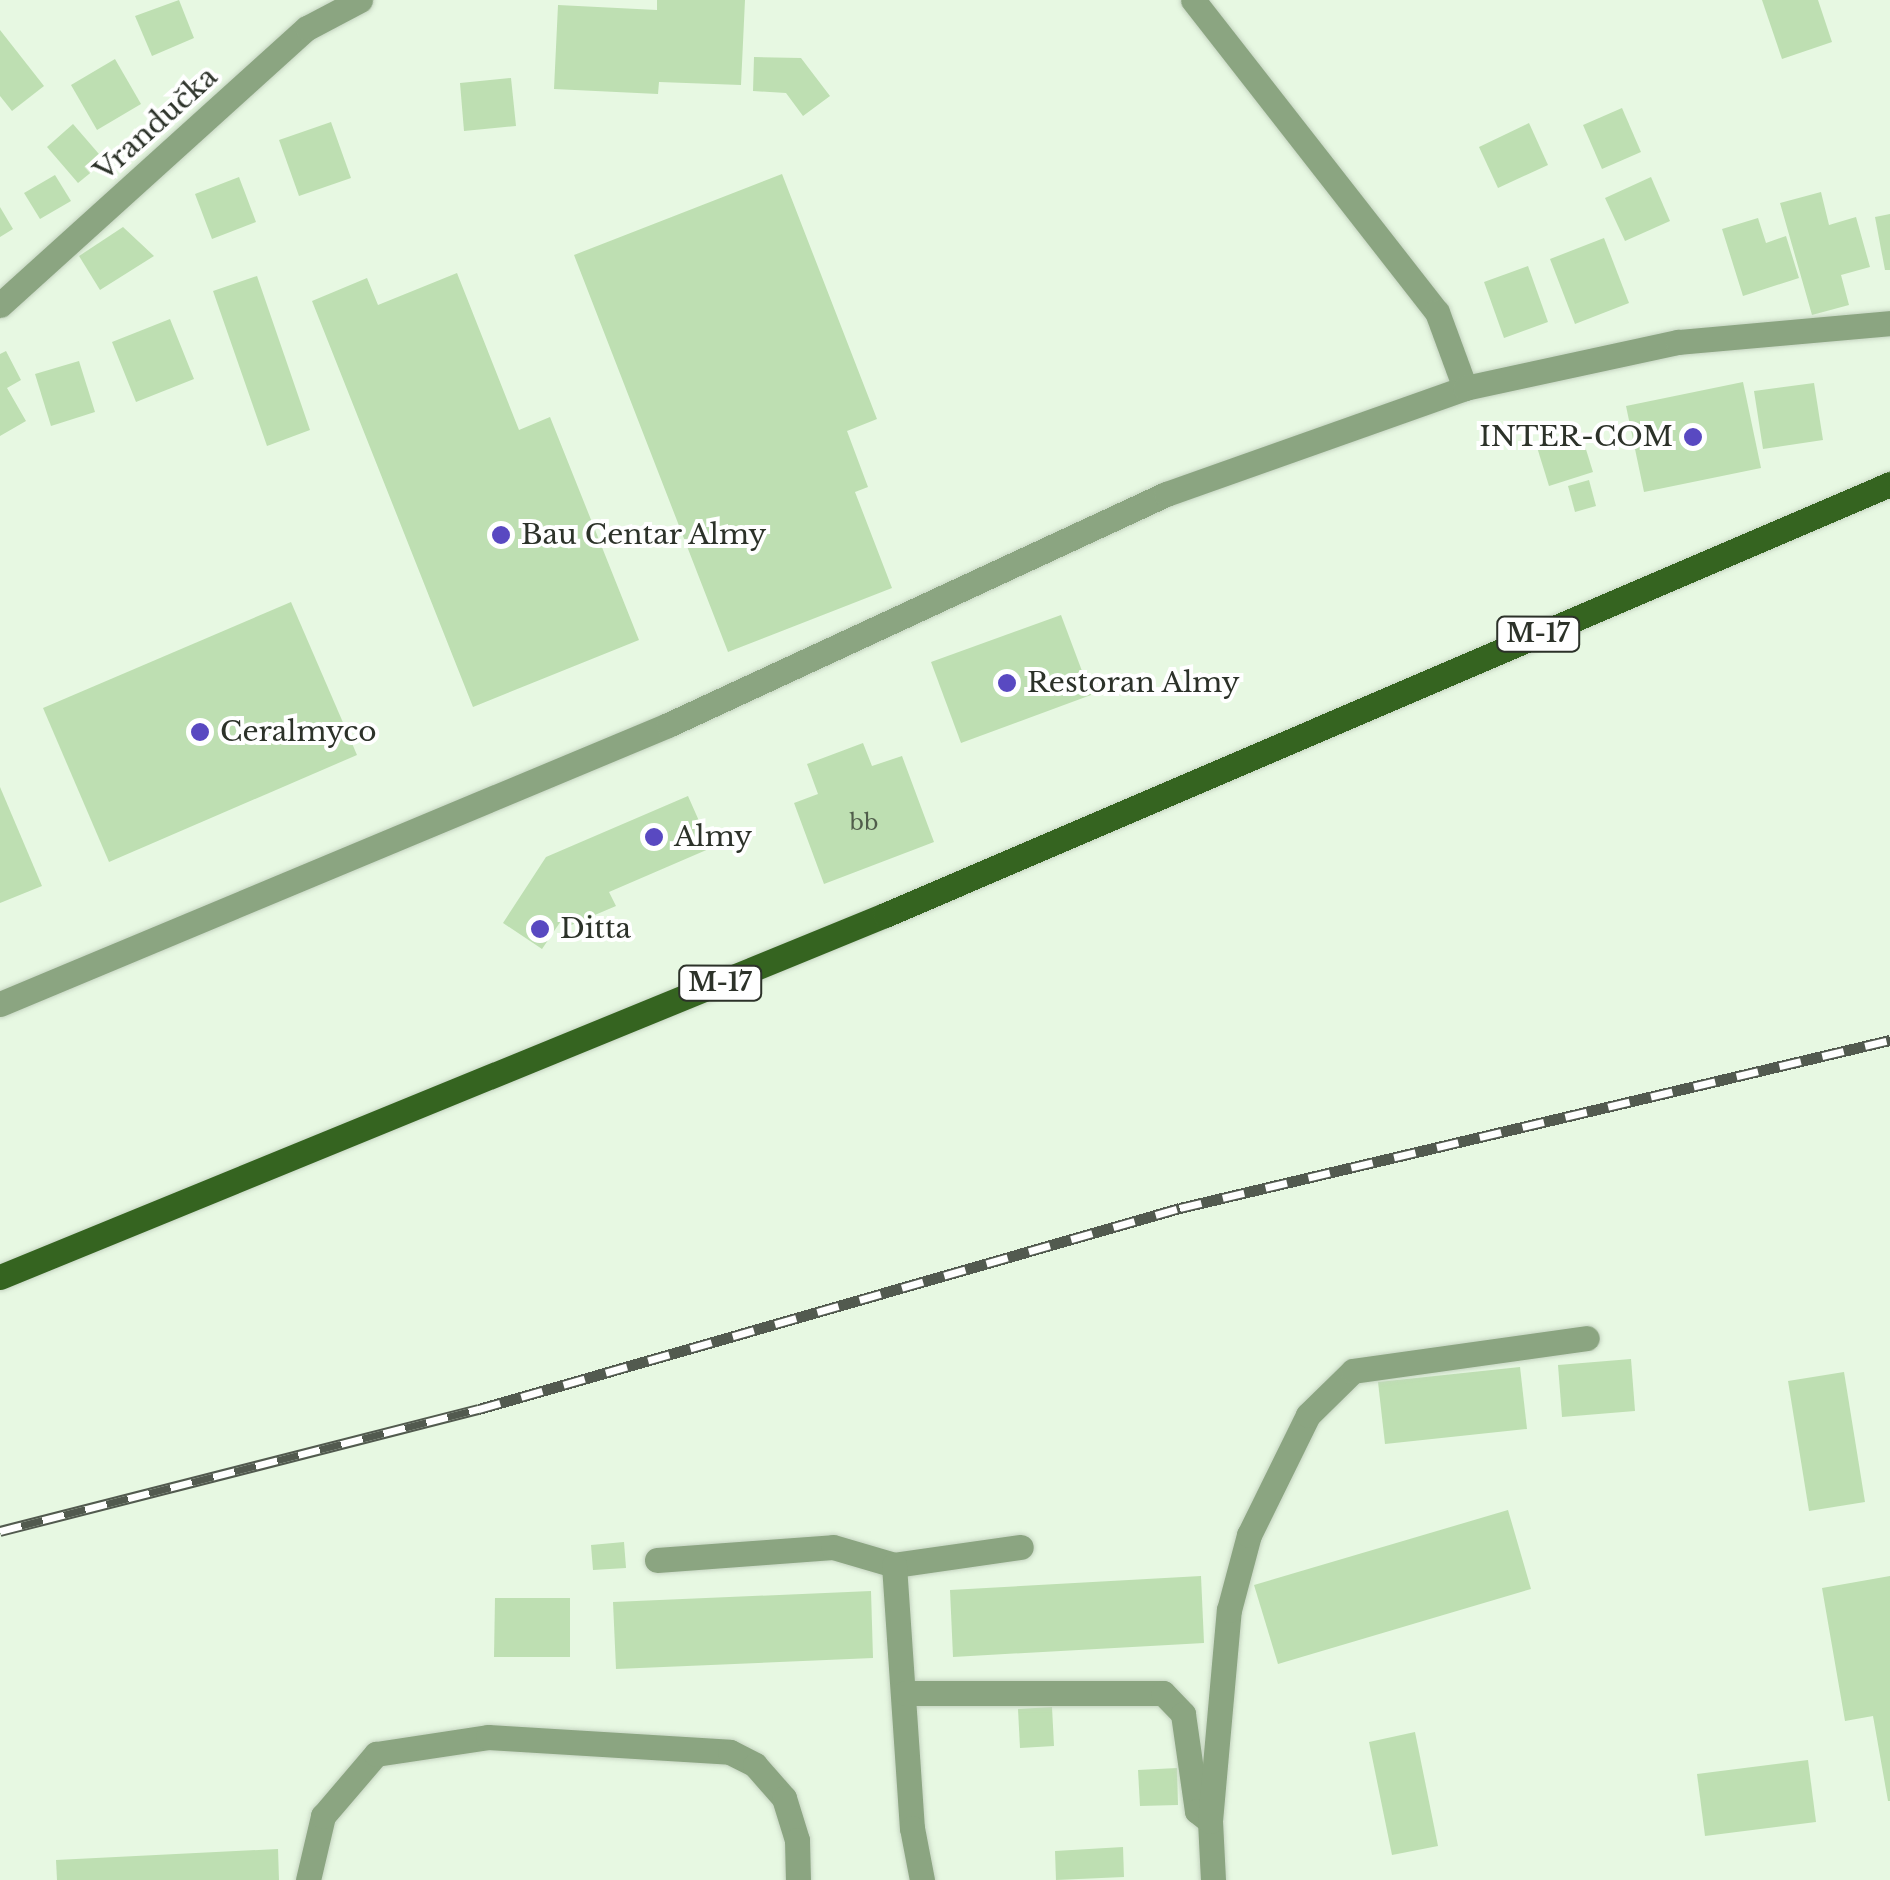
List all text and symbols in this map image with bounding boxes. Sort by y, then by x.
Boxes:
street label: Vrandučka [88,60,224,188]
place label: INTER-COM [1479,420,1673,454]
marker: INTER-COM [1682,426,1704,448]
place label: Bau Centar Almy [521,518,768,552]
marker: Bau Centar Almy [490,524,512,546]
road number: M-17 [1496,614,1580,654]
place label: Restoran Almy [1027,666,1241,700]
marker: Restoran Almy [996,672,1018,694]
place label: Ceralmyco [220,715,377,749]
marker: Ceralmyco [189,721,211,743]
house number: bb [850,810,878,836]
place label: Almy [674,820,752,854]
marker: Almy [643,826,665,848]
place label: Ditta [560,912,631,946]
marker: Ditta [529,918,551,940]
road number: M-17 [678,963,762,1003]

